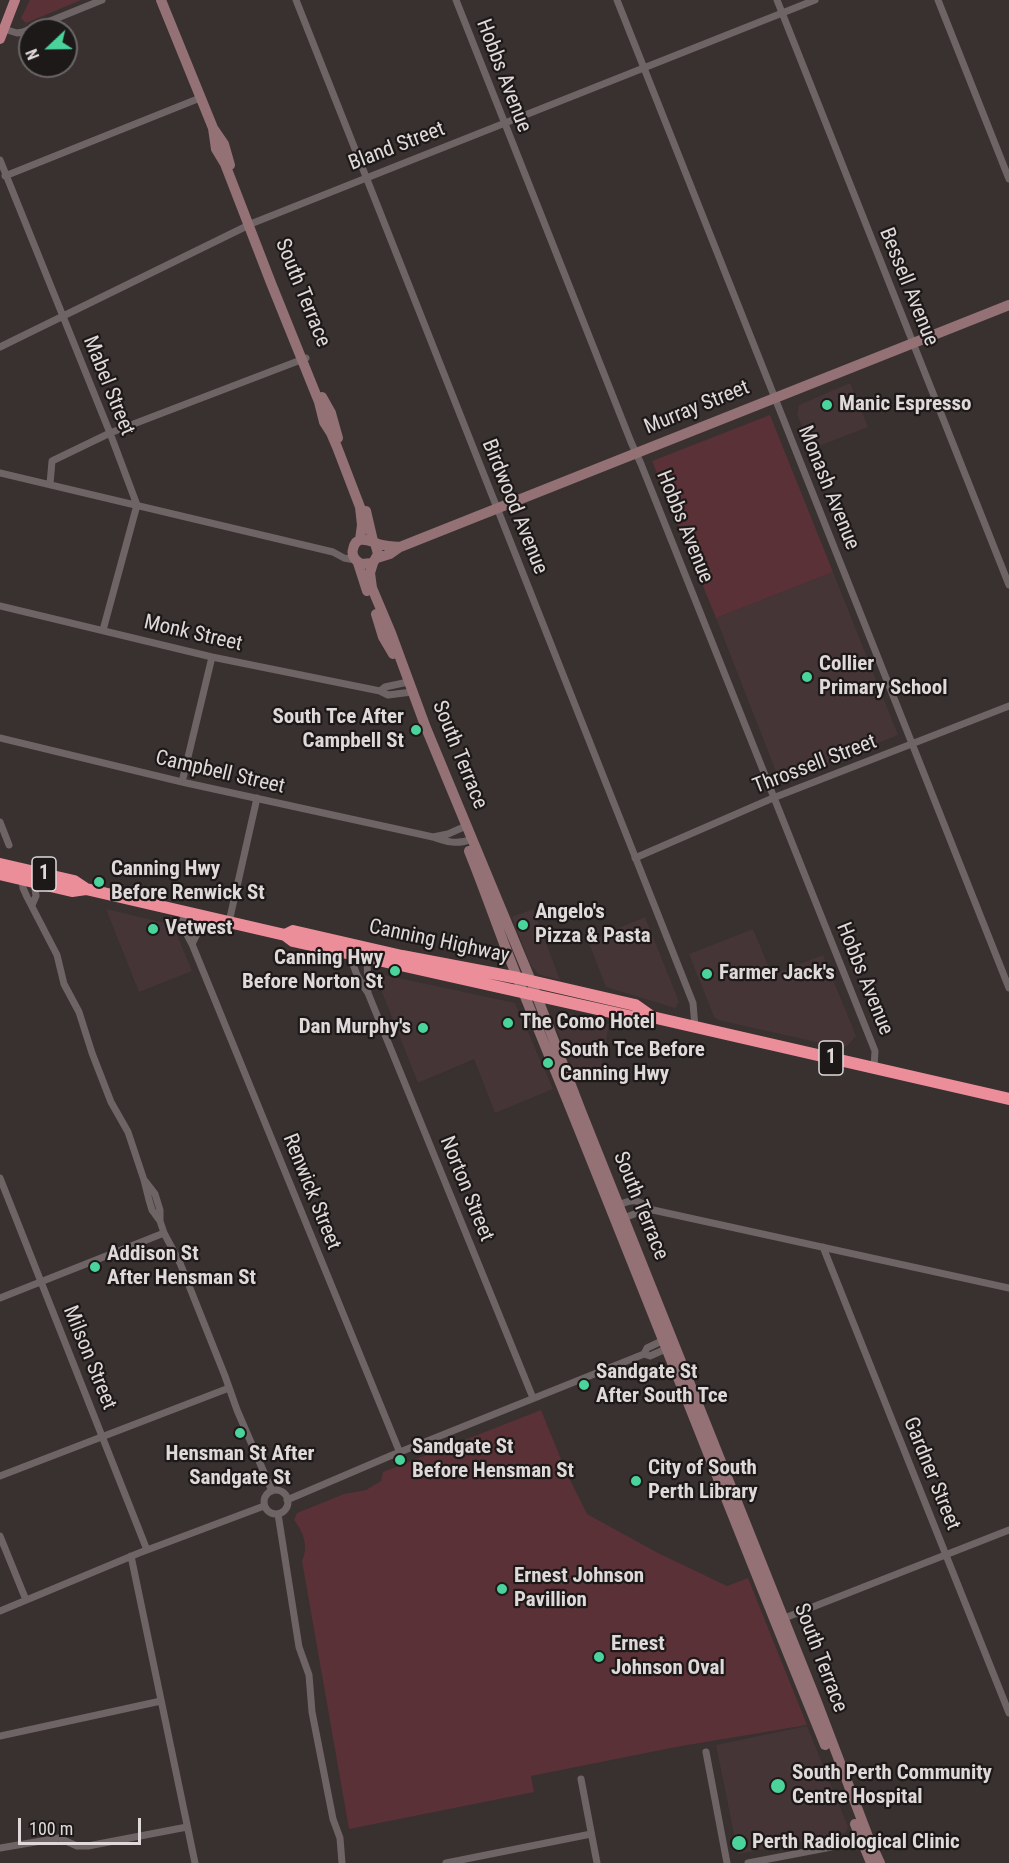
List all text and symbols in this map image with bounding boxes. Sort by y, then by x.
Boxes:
street label: Hobbs Avenue [470,16,536,136]
north arrow [18,18,78,78]
text: N [22,46,43,62]
street label: Bland Street [345,117,449,177]
street label: Bessell Avenue [873,224,943,350]
street label: South Terrace [269,235,335,351]
street label: Mabel Street [77,333,139,439]
street label: Murray Street [641,376,753,440]
place label: Manic Espresso [839,392,972,418]
marker: Manic Espresso [820,398,834,412]
street label: Monash Avenue [792,422,864,554]
street label: Birdwood Avenue [475,436,553,578]
street label: Hobbs Avenue [650,467,718,587]
street label: Monk Street [141,610,245,658]
place label: Collier Primary School [819,652,947,702]
marker: Collier Primary School [800,670,814,684]
street label: South Terrace [426,697,492,813]
place label: South Tce After Campbell St [272,705,404,755]
marker: South Tce After Campbell St [409,723,423,737]
street label: Throssell Street [750,730,880,800]
street label: Campbell Street [153,746,287,800]
road number: 1 [32,857,56,891]
place label: Canning Hwy Before Renwick St [111,857,265,907]
marker: Canning Hwy Before Renwick St [92,875,106,889]
place label: Angelo's Pizza & Pasta [535,900,651,950]
street label: Canning Highway [366,915,512,969]
place label: Vetwest [165,916,232,942]
marker: Angelo's Pizza & Pasta [516,918,530,932]
street label: Hobbs Avenue [830,919,898,1039]
marker: Vetwest [146,922,160,936]
place label: Canning Hwy Before Norton St [242,946,383,996]
place label: Farmer Jack's [719,961,835,987]
marker: Canning Hwy Before Norton St [388,964,402,978]
marker: Farmer Jack's [700,967,714,981]
place label: The Como Hotel [520,1010,655,1036]
place label: Dan Murphy's [299,1015,411,1041]
marker: The Como Hotel [501,1016,515,1030]
marker: Dan Murphy's [416,1021,430,1035]
place label: South Tce Before Canning Hwy [560,1038,705,1088]
road number: 1 [819,1041,843,1075]
marker: South Tce Before Canning Hwy [541,1056,555,1070]
street label: Renwick Street [276,1130,346,1254]
street label: Norton Street [433,1133,499,1245]
street label: South Terrace [607,1148,673,1264]
place label: Addison St After Hensman St [107,1242,256,1292]
marker: Addison St After Hensman St [88,1260,102,1274]
street label: Milson Street [57,1302,121,1414]
place label: Sandgate St After South Tce [596,1360,728,1410]
marker: Sandgate St After South Tce [577,1378,591,1392]
street label: Gardner Street [897,1414,965,1534]
marker: Hensman St After Sandgate St [233,1426,247,1440]
place label: Sandgate St Before Hensman St [412,1435,574,1485]
place label: Hensman St After Sandgate St [166,1442,314,1492]
marker: Sandgate St Before Hensman St [393,1453,407,1467]
place label: City of South Perth Library [648,1456,758,1506]
marker: City of South Perth Library [629,1474,643,1488]
place label: Ernest Johnson Pavillion [514,1564,644,1614]
marker: Ernest Johnson Pavillion [495,1582,509,1596]
street label: South Terrace [788,1600,852,1716]
place label: Ernest Johnson Oval [611,1632,725,1682]
marker: Ernest Johnson Oval [592,1650,606,1664]
place label: South Perth Community Centre Hospital [792,1761,992,1811]
marker: South Perth Community Centre Hospital [769,1777,787,1795]
scale bar [21,1806,144,1844]
text: 100 m [29,1818,73,1839]
place label: Perth Radiological Clinic [752,1830,960,1856]
marker: Perth Radiological Clinic [730,1834,748,1852]

